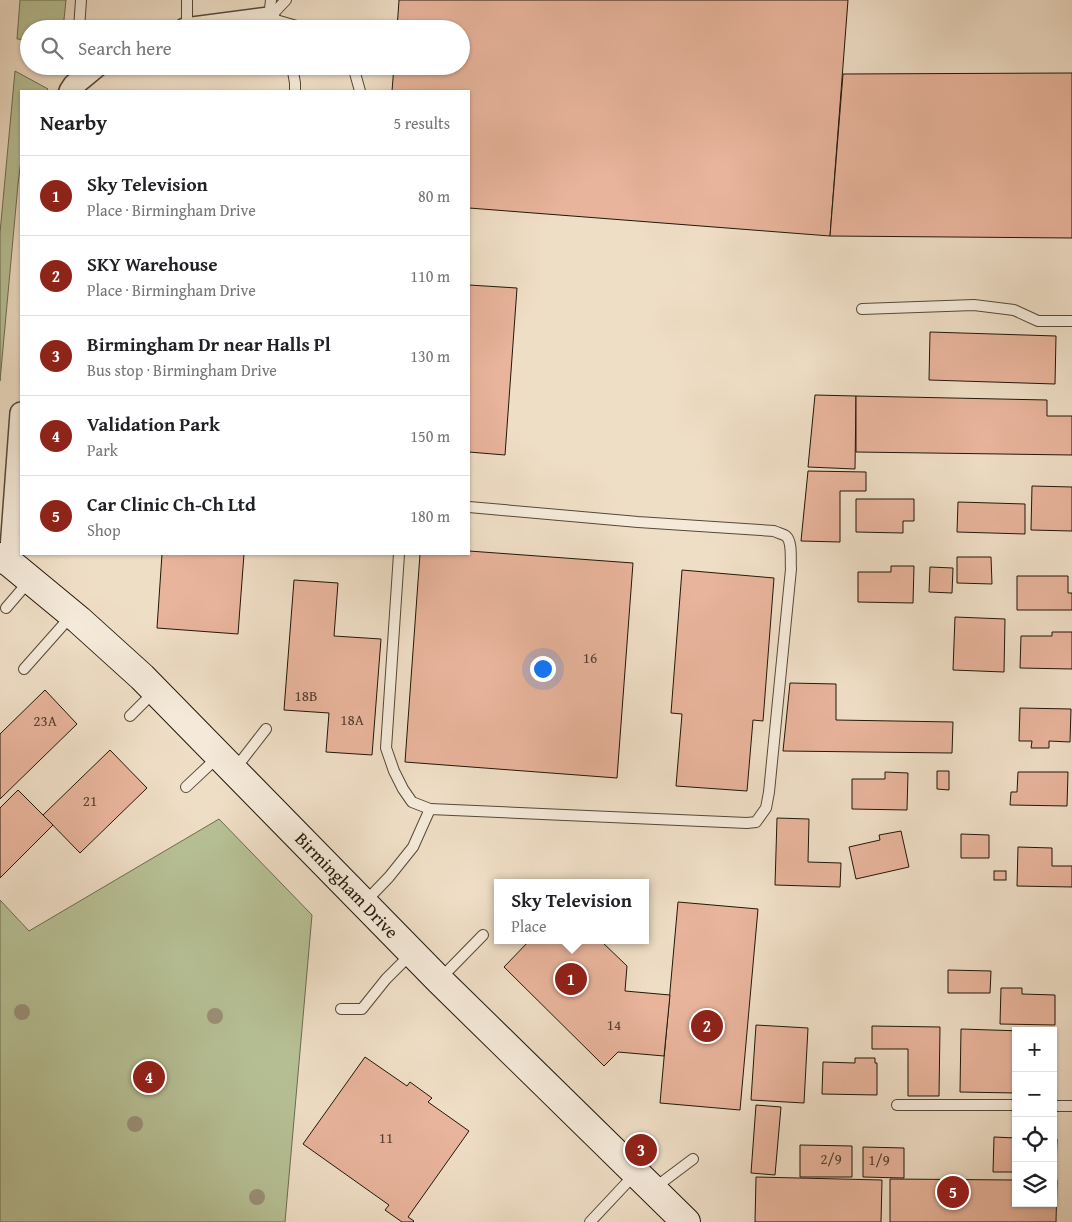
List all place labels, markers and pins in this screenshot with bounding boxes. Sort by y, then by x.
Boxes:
pin: 1 [555,960,587,998]
pin: 2 [691,1007,723,1045]
pin: 4 [133,1058,165,1096]
pin: 3 [625,1131,657,1169]
pin: 5 [937,1173,969,1211]

